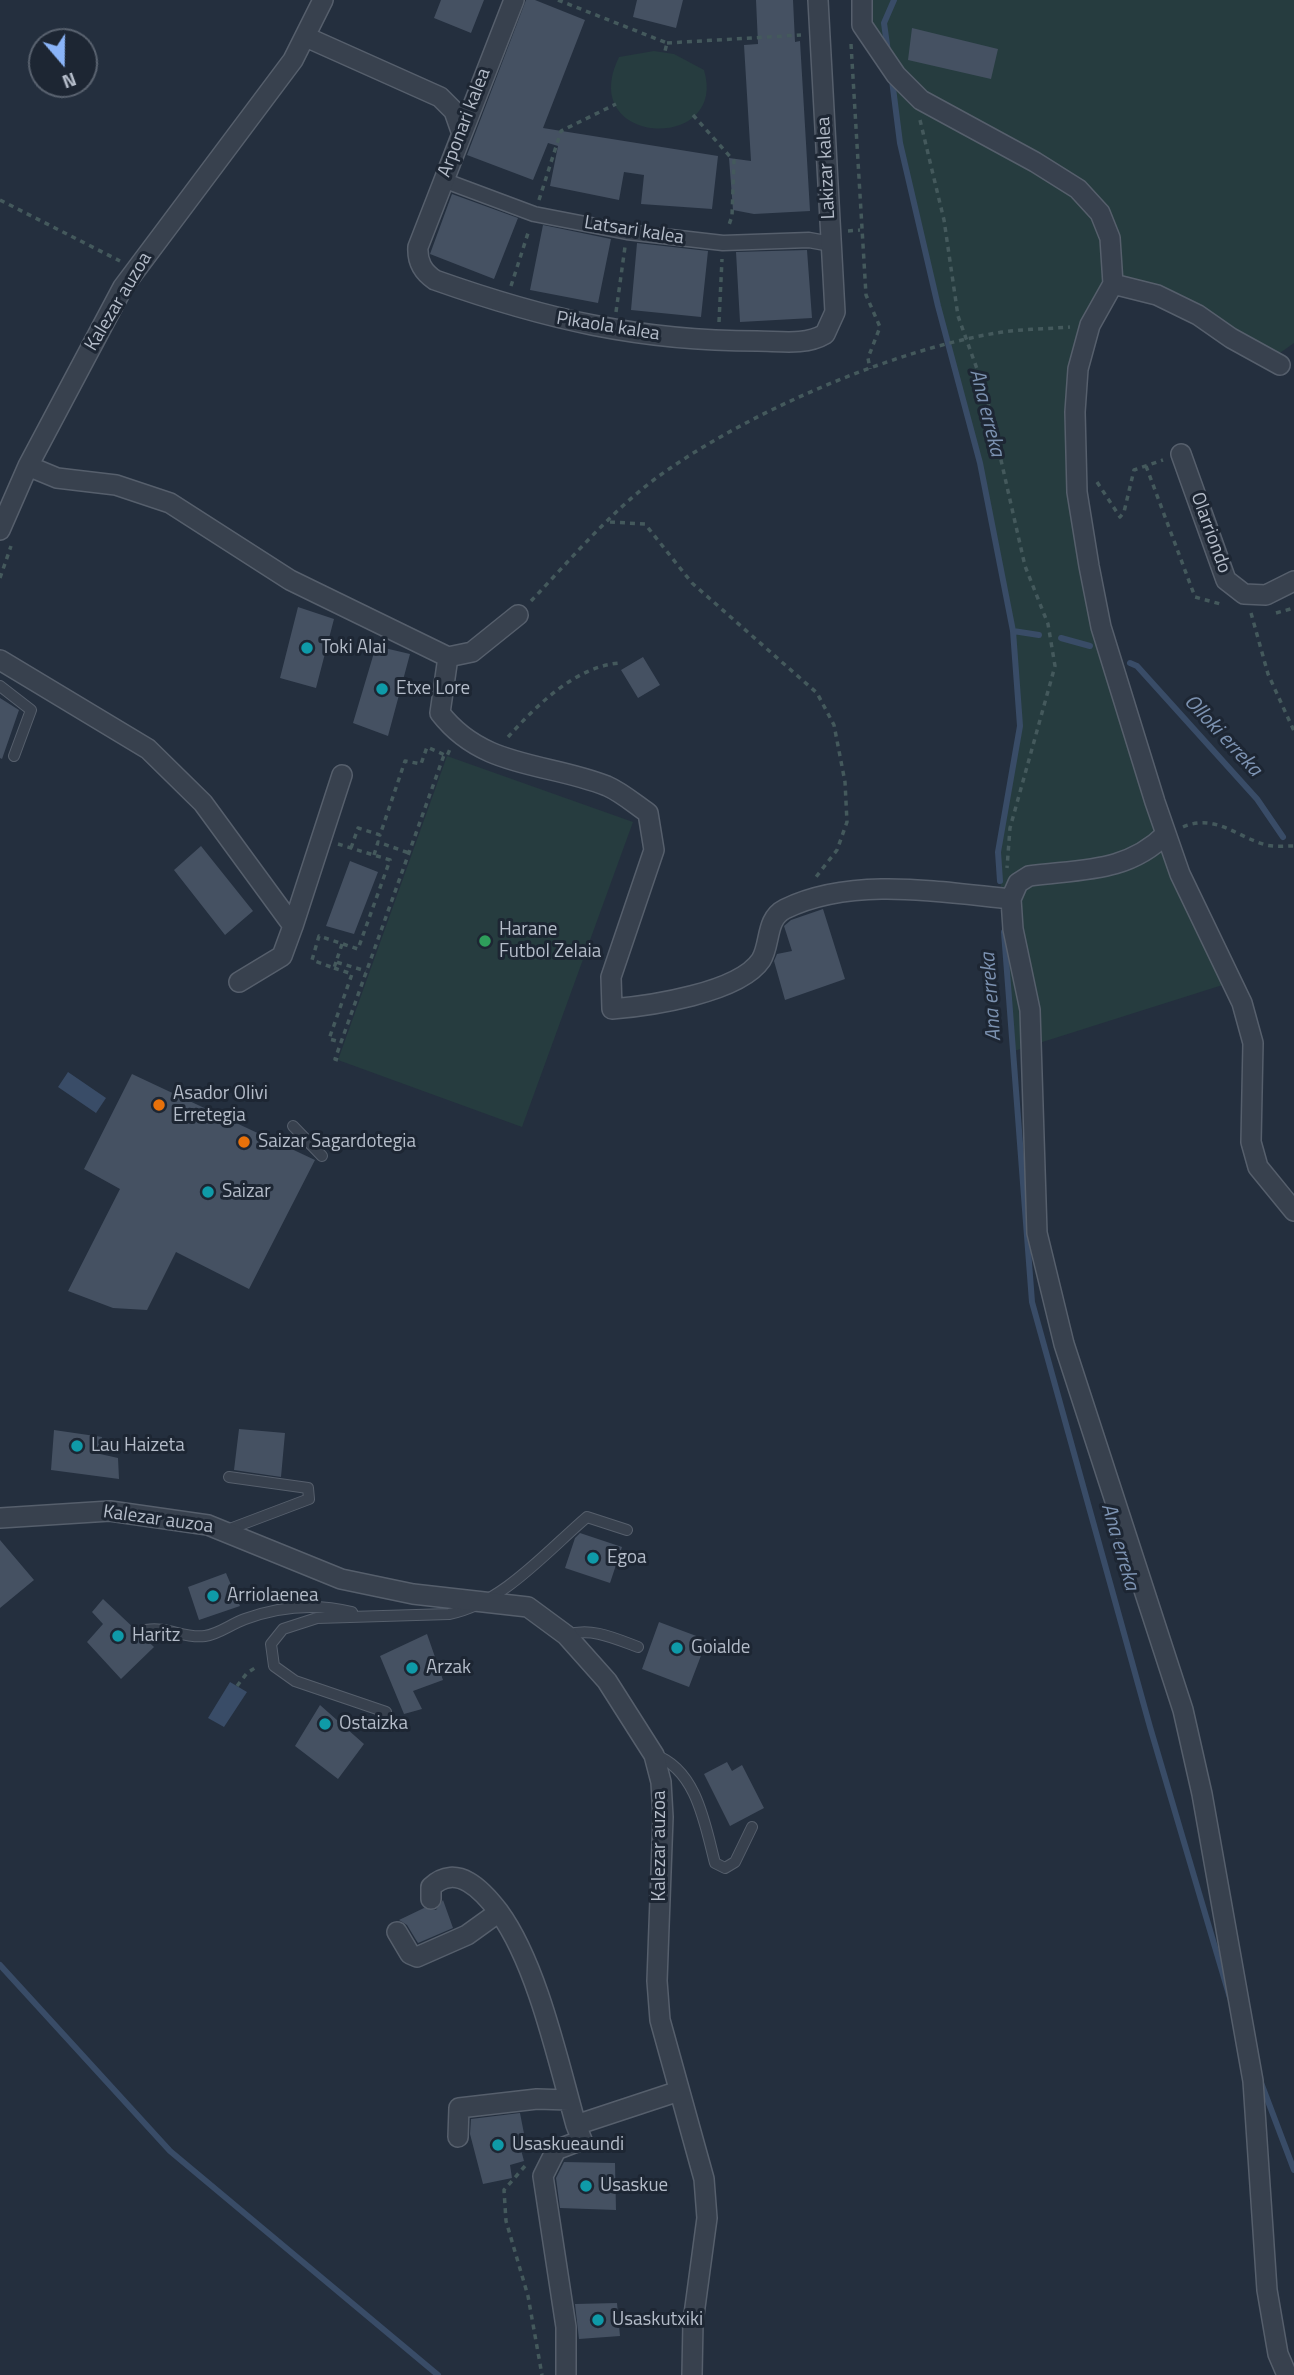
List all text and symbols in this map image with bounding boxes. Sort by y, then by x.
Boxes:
north arrow [28,28,98,98]
text: N [59,65,81,97]
street label: Arponari kalea [434,65,496,181]
street label: Lakizar kalea [813,116,841,220]
street label: Latsari kalea [583,212,685,250]
street label: Kalezar auzoa [81,249,157,355]
street label: Pikaola kalea [555,308,661,346]
water label: Ana erreka [963,367,1009,459]
street label: Olarriondo [1185,490,1235,576]
place label: Toki Alai [321,637,386,659]
marker: Toki Alai [299,640,315,656]
place label: Etxe Lore [396,678,470,700]
marker: Etxe Lore [374,681,390,697]
water label: Olloki erreka [1178,690,1266,782]
place label: Harane Futbol Zelaia [499,919,601,963]
marker: Harane Futbol Zelaia [477,933,493,949]
water label: Ana erreka [976,952,1008,1042]
place label: Asador Olivi Erretegia [173,1083,268,1127]
marker: Asador Olivi Erretegia [151,1097,167,1113]
place label: Saizar Sagardotegia [258,1131,416,1153]
marker: Saizar Sagardotegia [236,1134,252,1150]
place label: Saizar [222,1181,271,1203]
marker: Saizar [200,1184,216,1200]
place label: Lau Haizeta [91,1435,185,1457]
marker: Lau Haizeta [69,1438,85,1454]
street label: Kalezar auzoa [101,1501,215,1539]
water label: Ana erreka [1095,1501,1143,1593]
place label: Egoa [607,1547,647,1569]
marker: Egoa [585,1550,601,1566]
place label: Arriolaenea [227,1585,318,1607]
marker: Arriolaenea [205,1588,221,1604]
place label: Haritz [132,1625,180,1647]
marker: Haritz [110,1628,126,1644]
place label: Goialde [691,1637,750,1659]
marker: Goialde [669,1640,685,1656]
place label: Arzak [426,1657,471,1679]
marker: Arzak [404,1660,420,1676]
place label: Ostaizka [339,1713,408,1735]
marker: Ostaizka [317,1716,333,1732]
street label: Kalezar auzoa [649,1791,671,1901]
place label: Usaskueaundi [512,2134,624,2156]
marker: Usaskueaundi [490,2137,506,2153]
place label: Usaskue [600,2175,668,2197]
marker: Usaskue [578,2178,594,2194]
place label: Usaskutxiki [612,2309,703,2331]
marker: Usaskutxiki [590,2312,606,2328]

